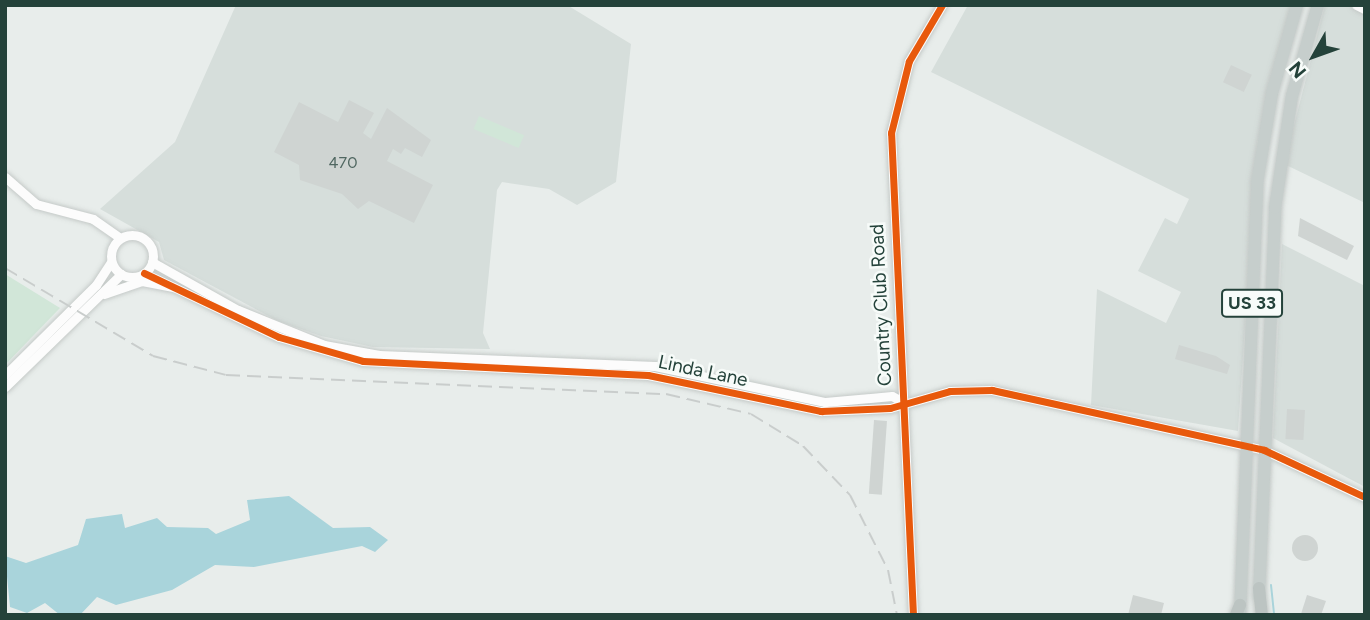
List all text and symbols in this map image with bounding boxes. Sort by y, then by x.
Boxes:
north arrow [1279,21,1349,91]
text: N [1284,57,1311,83]
house number: 470 [329,153,357,173]
street label: Country Club Road [865,223,897,387]
road number: US 33 [1220,288,1284,318]
street label: Linda Lane [656,350,750,392]

